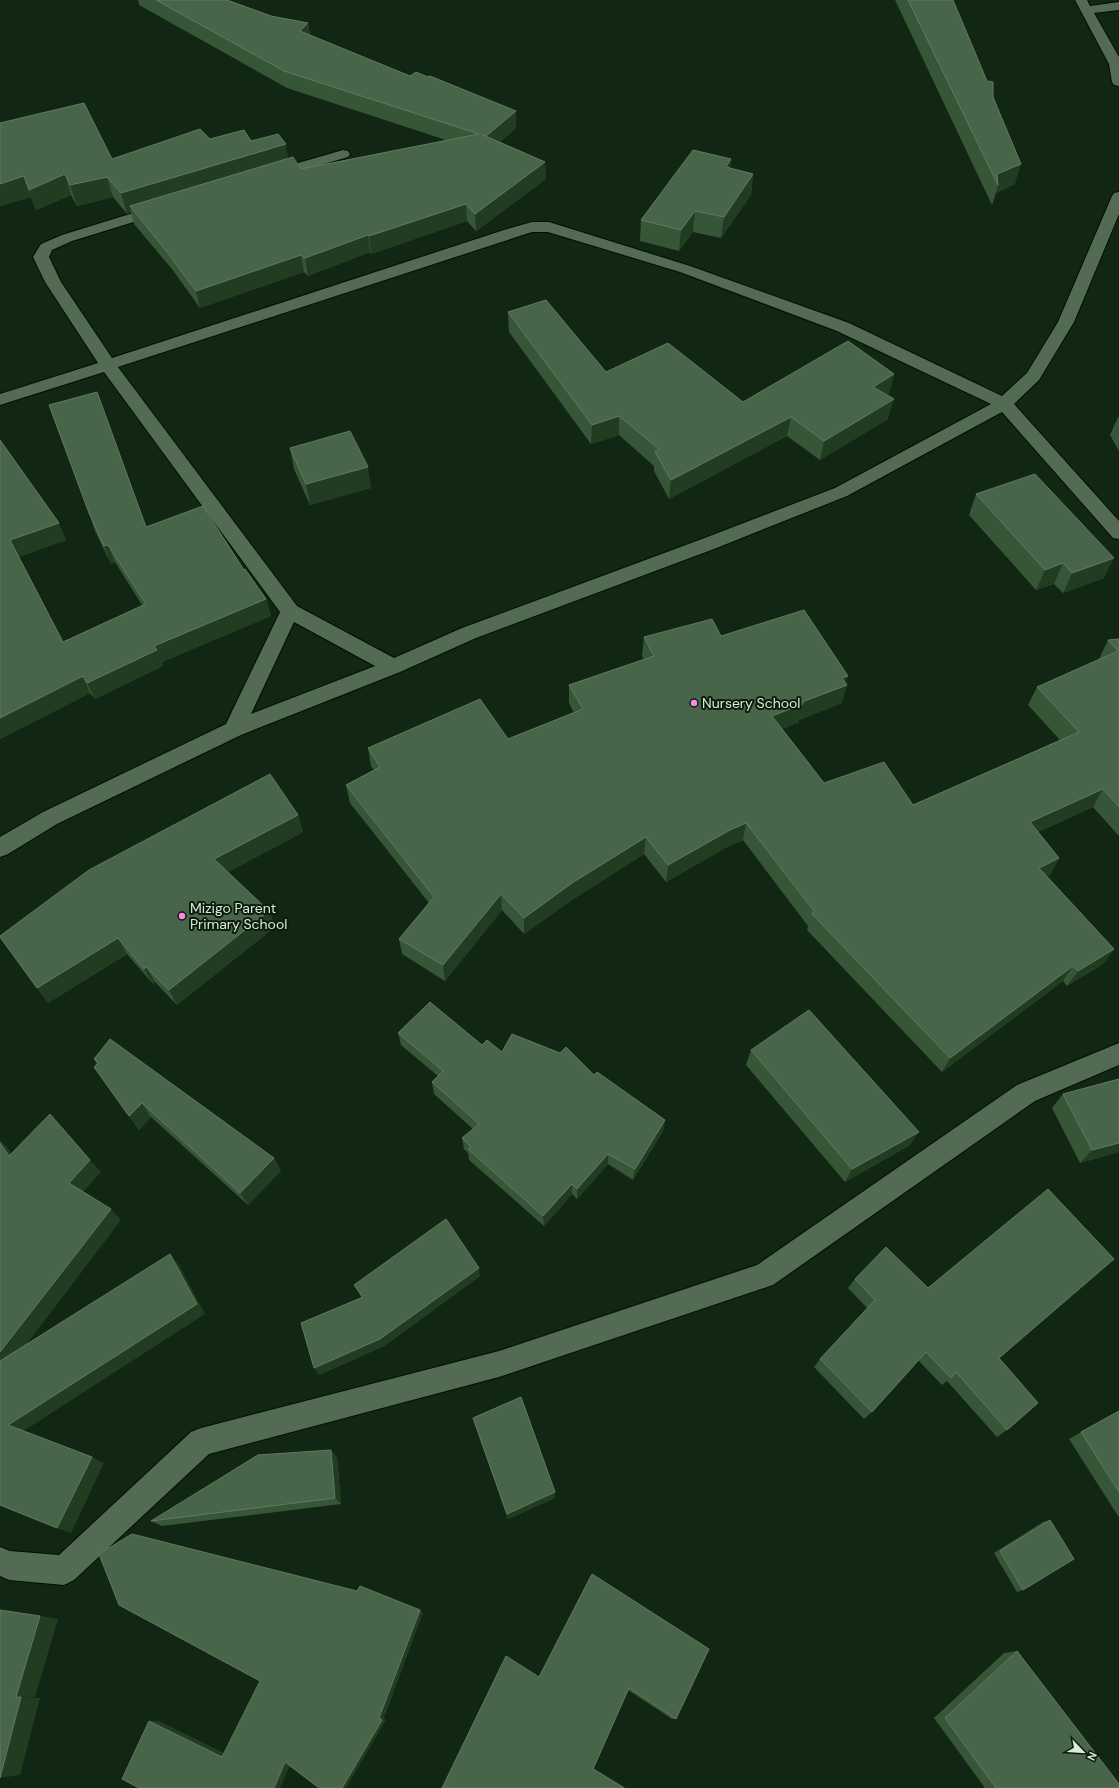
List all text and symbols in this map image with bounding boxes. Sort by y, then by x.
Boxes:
place label: Nursery School [702,694,800,712]
marker: Nursery School [689,698,699,708]
place label: Mizigo Parent Primary School [190,899,287,933]
marker: Mizigo Parent Primary School [177,911,187,921]
north arrow [1063,1732,1103,1772]
text: N [1084,1750,1100,1763]

